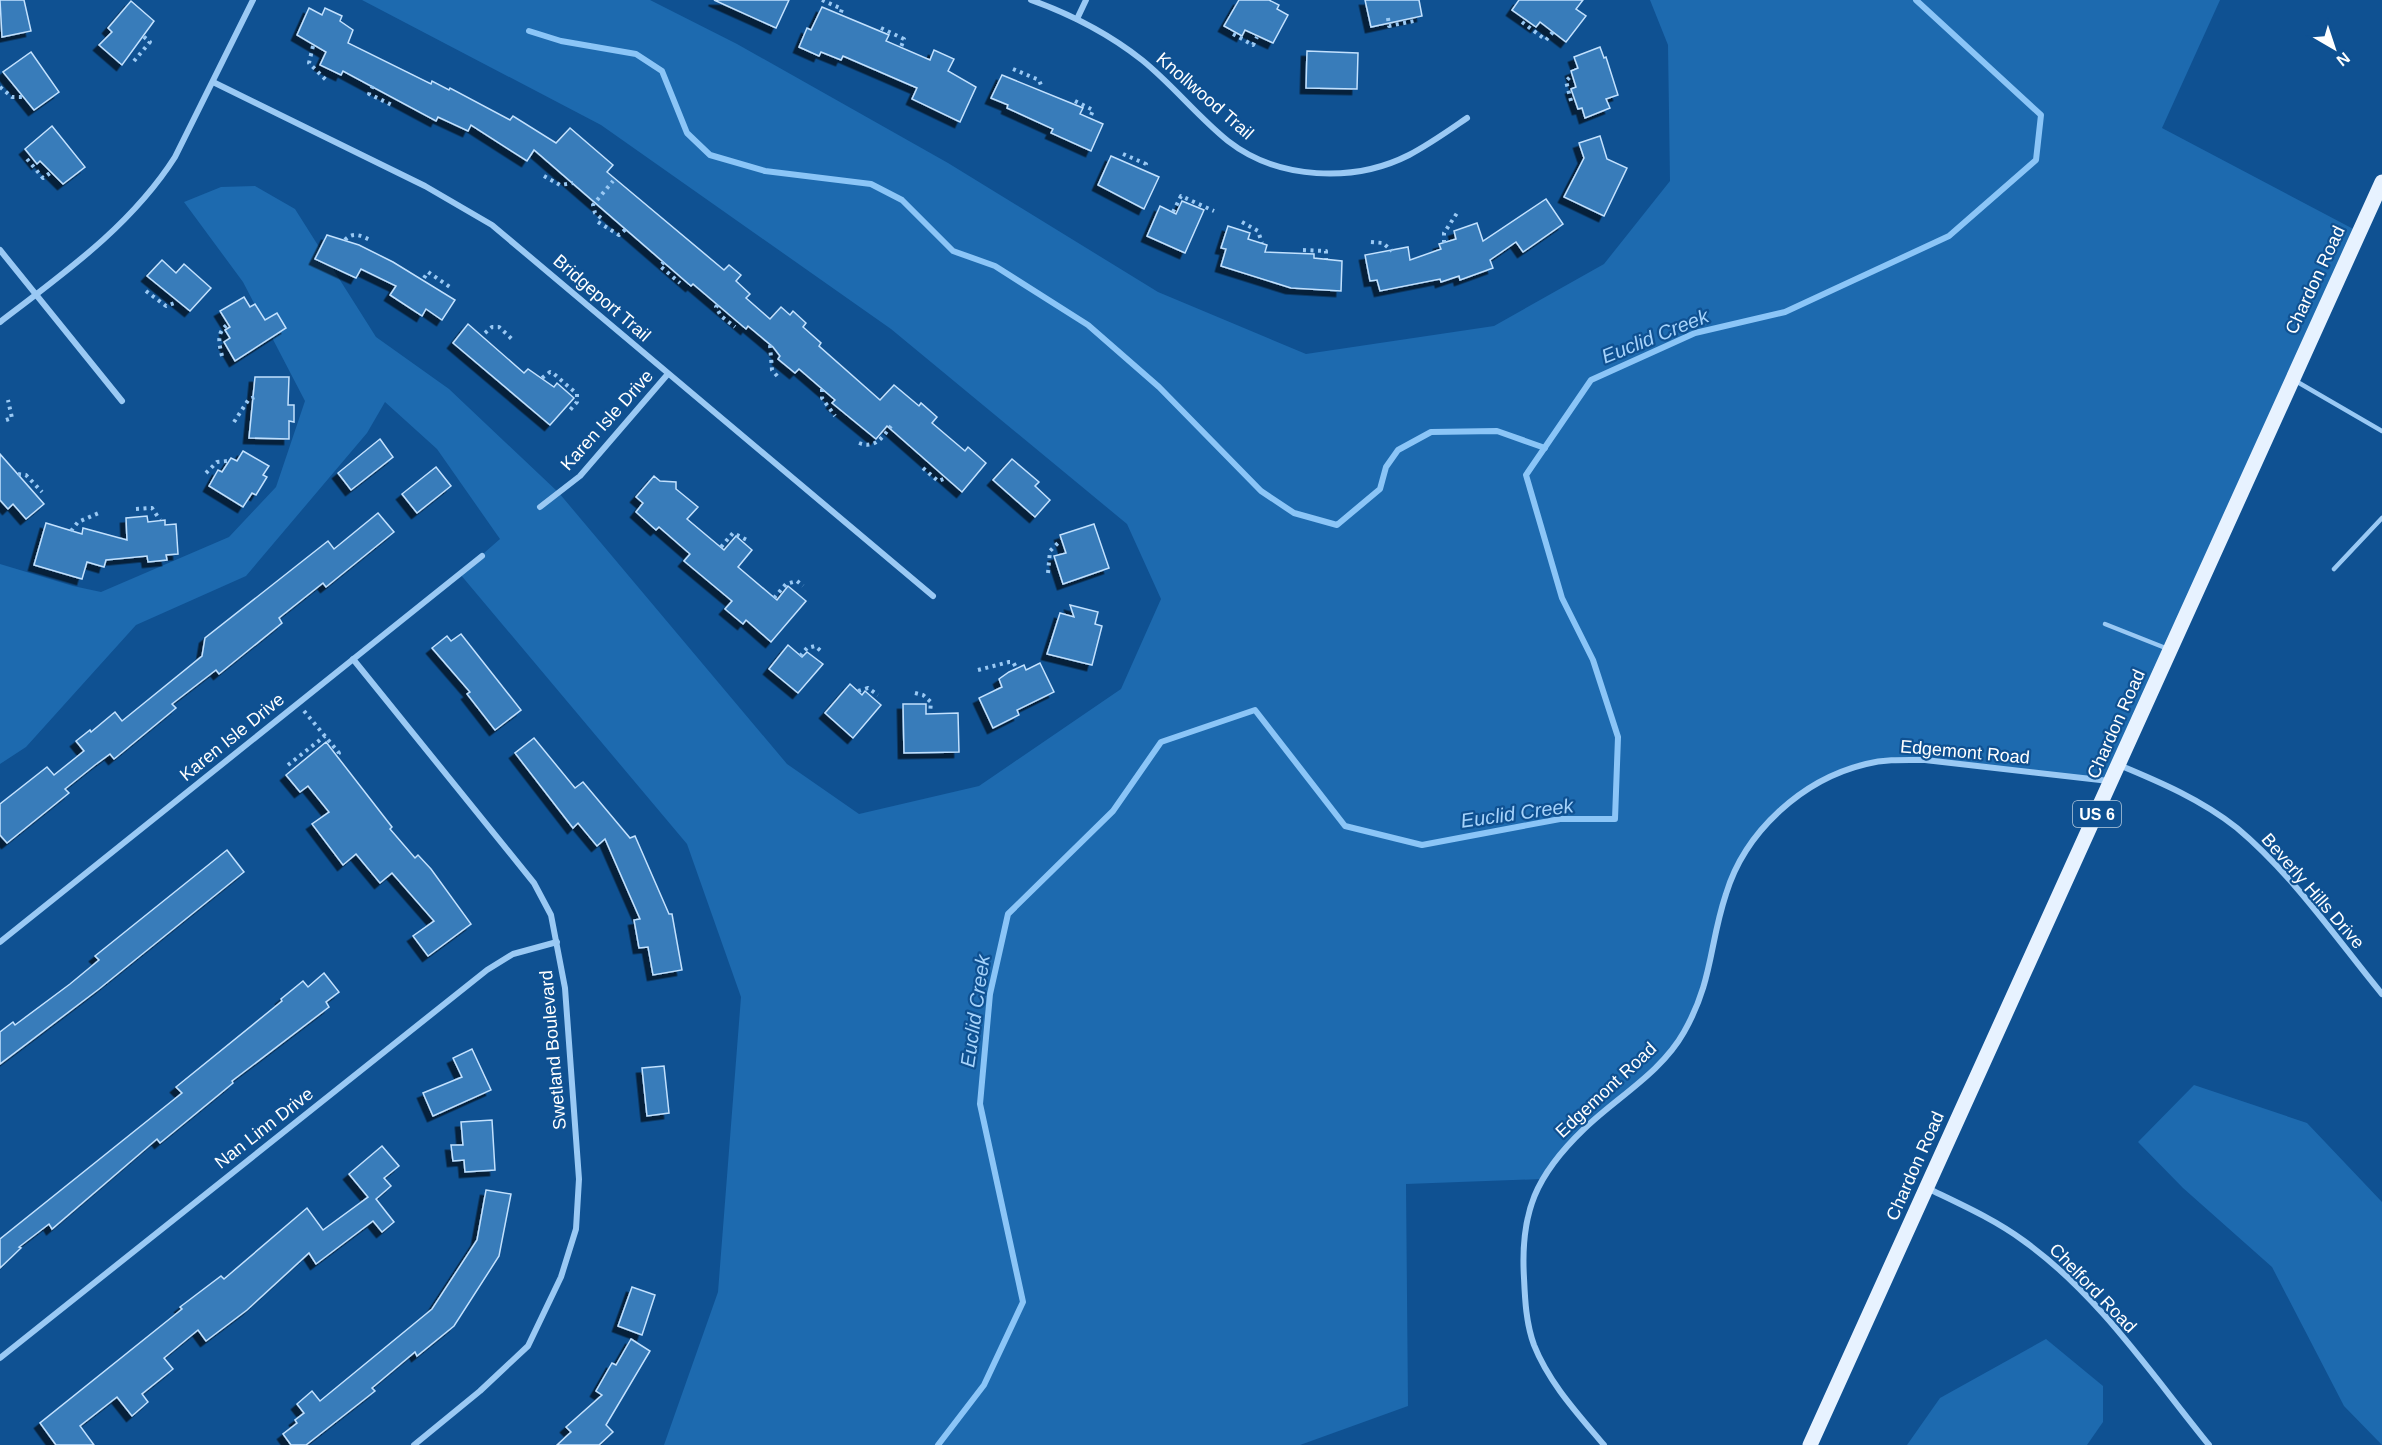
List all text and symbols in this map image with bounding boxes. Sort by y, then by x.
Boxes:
north arrow [2304,18,2364,78]
street label: Knollwood Trail [1152,48,1258,144]
text: N [2333,49,2353,70]
street label: Chardon Road [2281,223,2349,337]
street label: Bridgeport Trail [549,250,655,346]
water label: Euclid Creek [1598,304,1713,367]
street label: Karen Isle Drive [557,366,657,474]
street label: Chardon Road [2083,666,2149,782]
street label: Karen Isle Drive [176,689,288,785]
street label: Edgemont Road [1899,736,2031,768]
water label: Euclid Creek [1459,794,1576,832]
road number: US 6 [2073,801,2121,827]
street label: Beverly Hills Drive [2258,829,2368,953]
water label: Euclid Creek [956,952,994,1069]
street label: Swetland Boulevard [536,969,570,1131]
street label: Edgemont Road [1552,1038,1660,1142]
street label: Nan Linn Drive [211,1083,317,1173]
street label: Chardon Road [1882,1108,1948,1224]
street label: Chelford Road [2045,1239,2141,1337]

